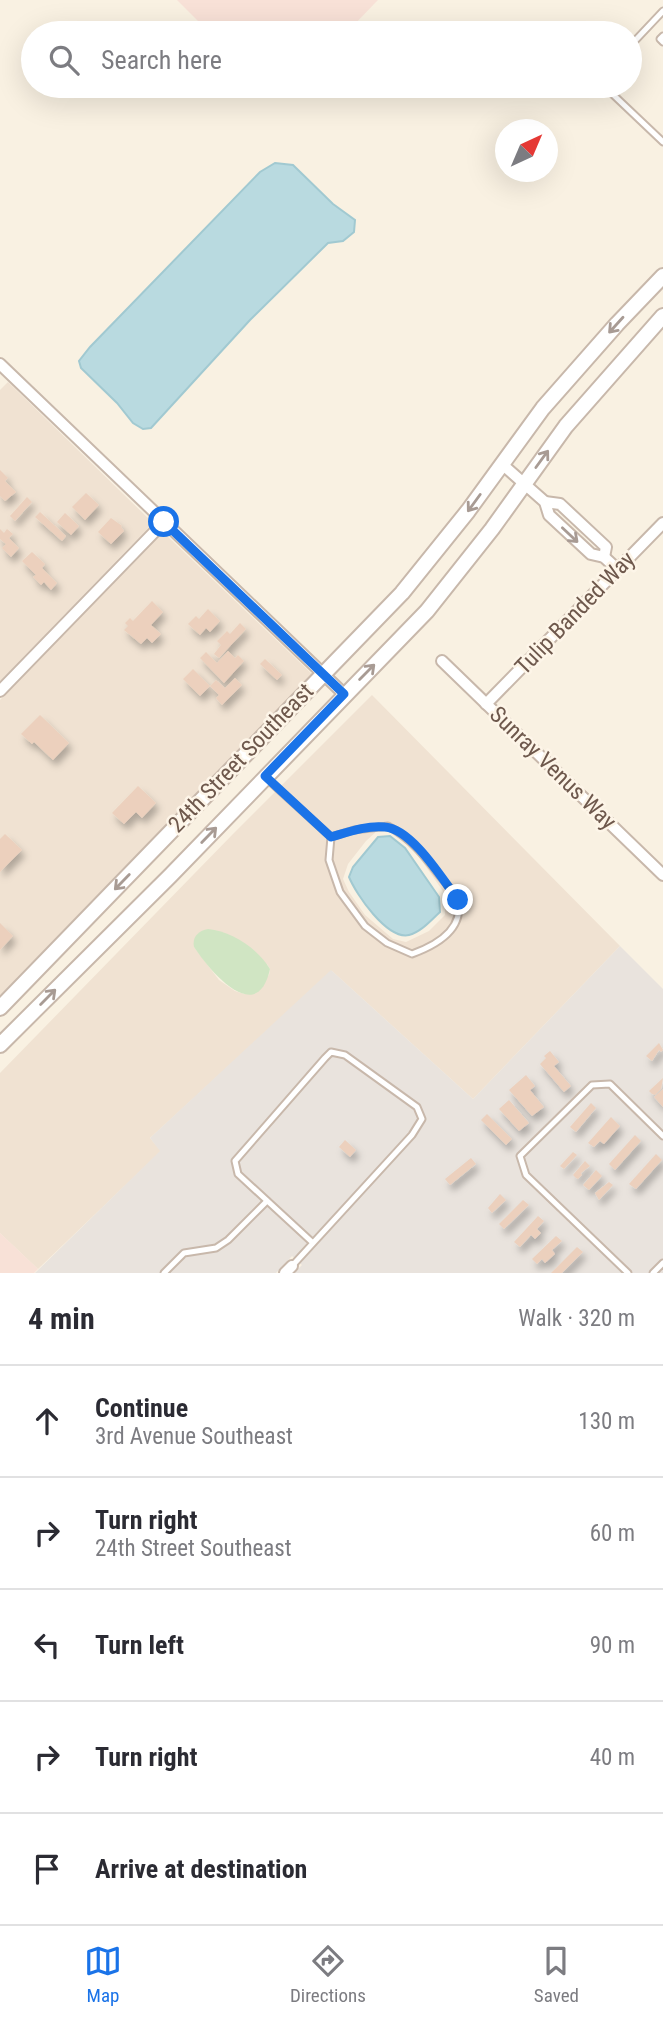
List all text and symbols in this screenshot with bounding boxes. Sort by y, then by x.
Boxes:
search box [21,21,642,98]
icon: search [45,41,83,79]
text: Search here [101,45,222,75]
north arrow [495,119,558,182]
one-way arrow [608,316,624,334]
one-way arrow [535,450,549,469]
one-way arrow [467,493,482,512]
route start [148,506,179,537]
one-way arrow [561,526,578,543]
street label: Tulip Banded Way [510,546,641,680]
one-way arrow [358,663,375,680]
street label: 24th Street Southeast [163,678,319,838]
street label: Sunray Venus Way [484,701,622,835]
one-way arrow [200,827,217,844]
one-way arrow [113,873,130,890]
route end [442,884,473,915]
one-way arrow [40,988,57,1005]
text: 4 min [28,1301,95,1336]
text: Walk · 320 m [518,1305,635,1332]
text: Continue [95,1393,188,1423]
icon: ahead [28,1402,66,1440]
text: 130 m [578,1408,635,1435]
text: 3rd Avenue Southeast [95,1423,293,1450]
text: Turn right [95,1505,197,1535]
icon: right [28,1514,66,1552]
text: 60 m [590,1520,635,1547]
text: 24th Street Southeast [95,1535,292,1562]
icon: left [28,1626,66,1664]
text: Turn left [95,1630,184,1660]
text: 90 m [590,1632,635,1659]
icon: right [28,1738,66,1776]
text: Turn right [95,1742,197,1772]
text: 40 m [590,1744,635,1771]
icon: arrive [28,1850,66,1888]
text: Arrive at destination [95,1854,307,1884]
tab: Map [84,1942,122,2007]
tab: Directions [290,1942,366,2007]
tab: Saved [534,1942,579,2007]

